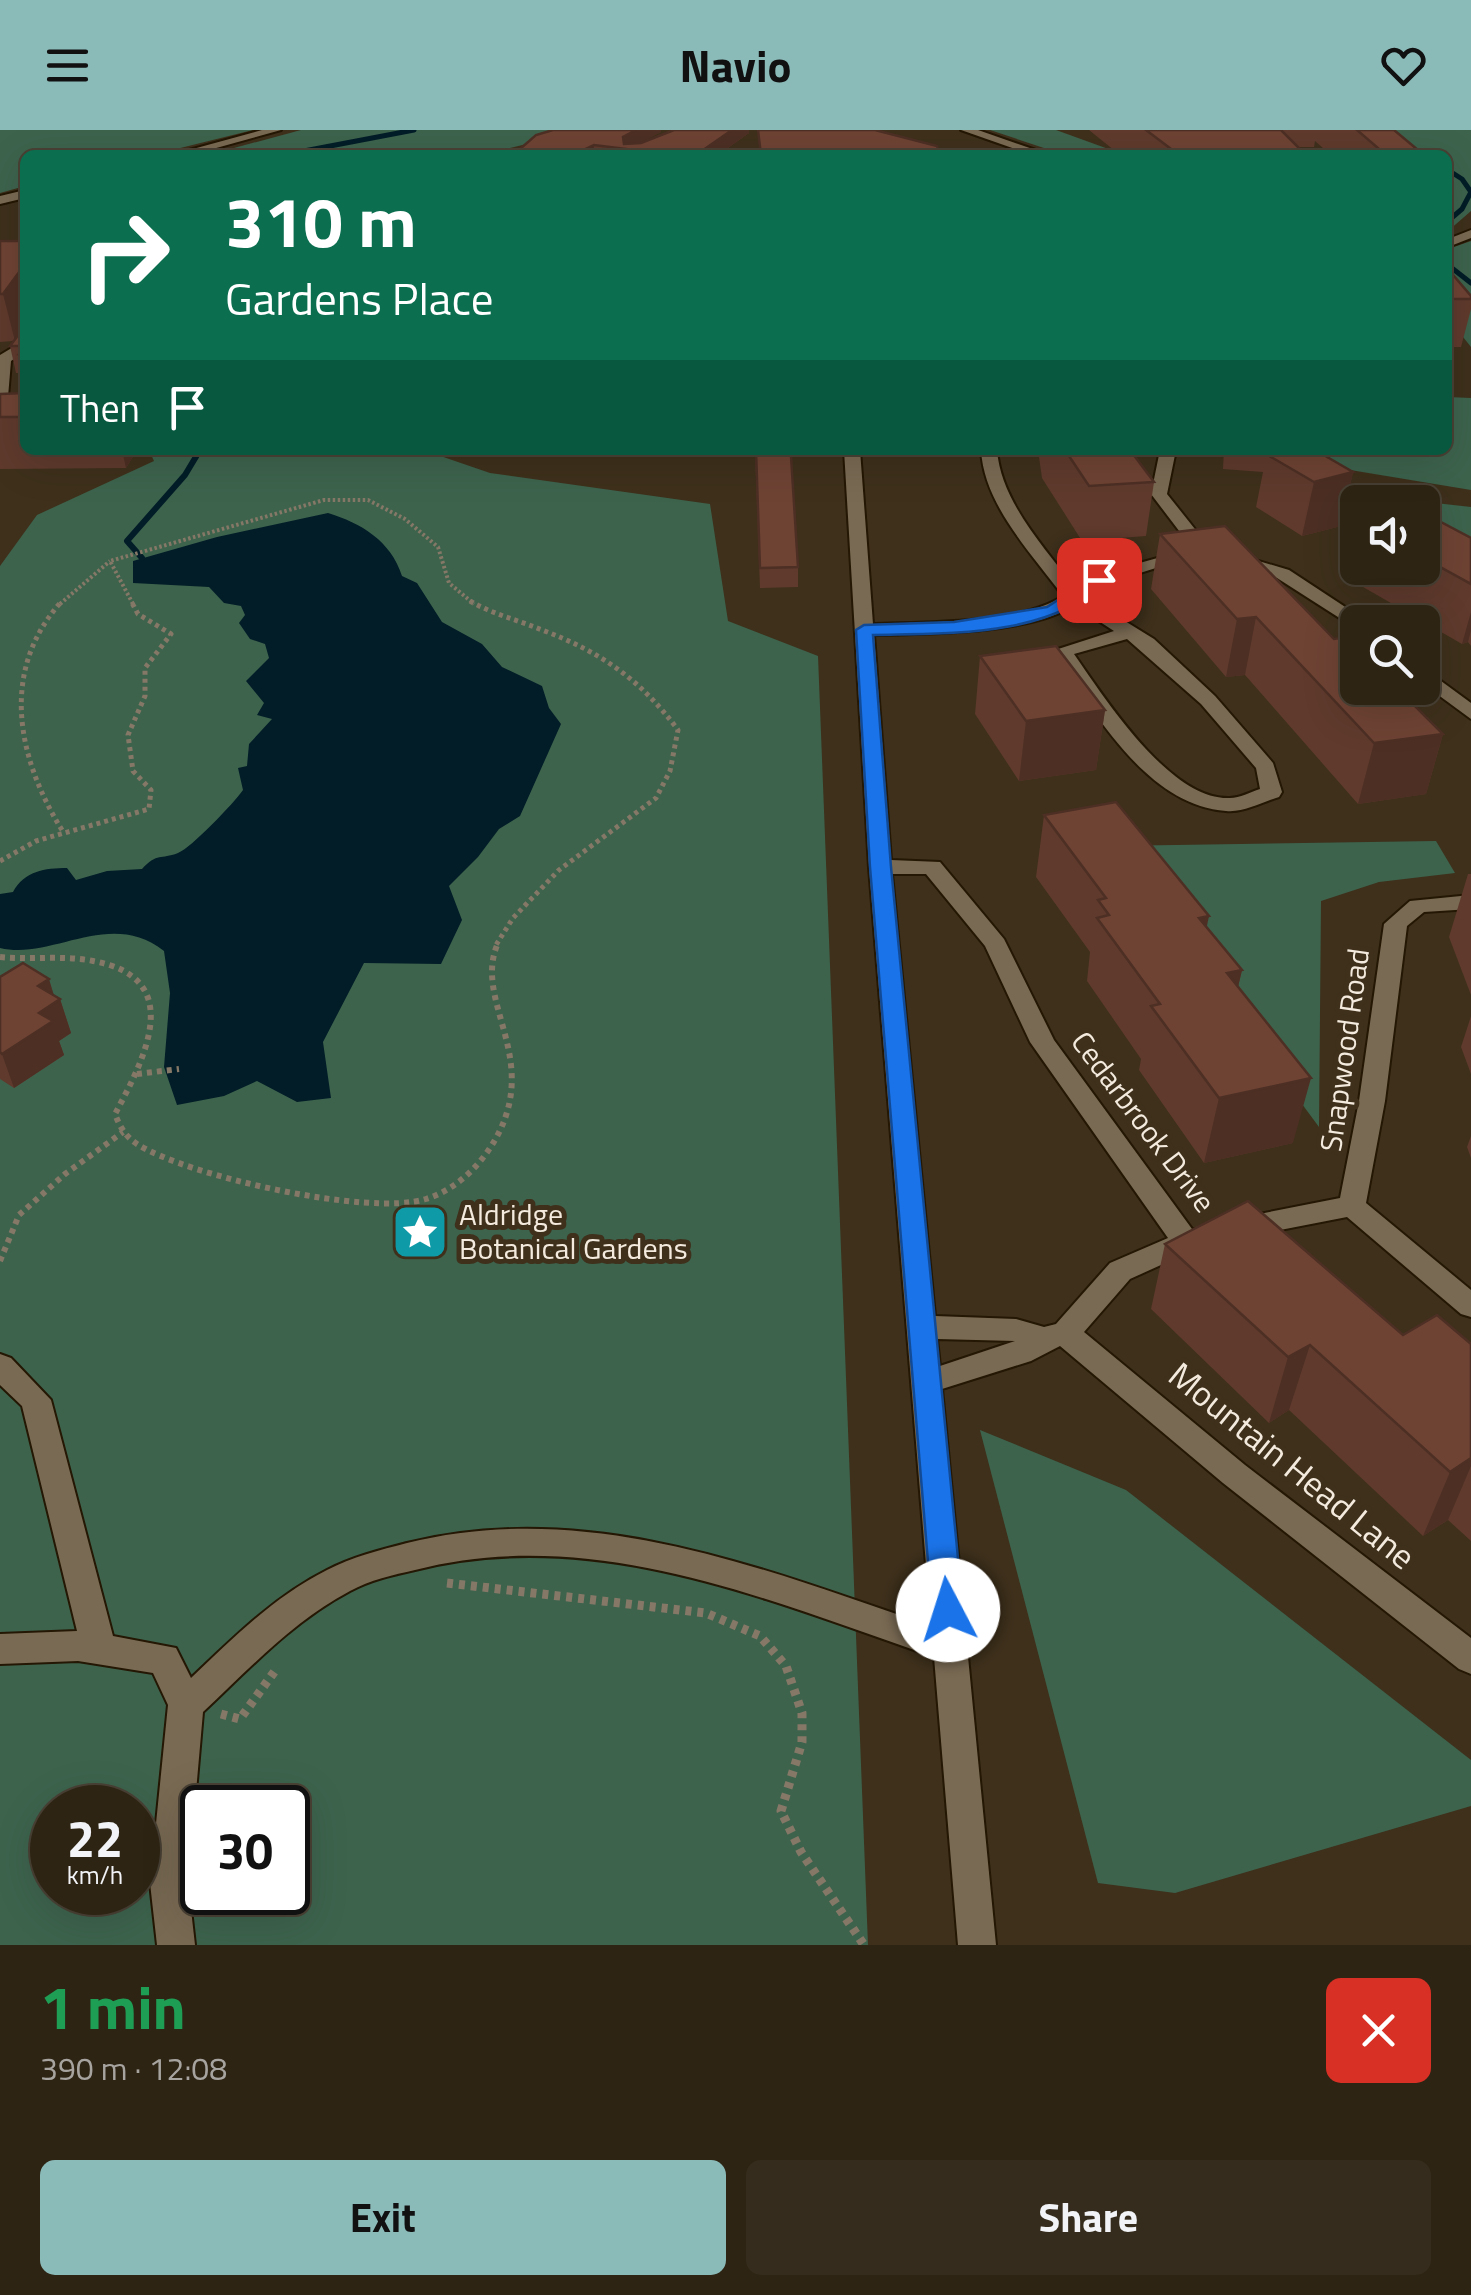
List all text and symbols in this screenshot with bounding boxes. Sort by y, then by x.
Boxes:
text: Navio [680,31,791,99]
icon: menu [40,38,95,93]
icon: heart [1376,38,1431,93]
text: 310 m [225,168,417,274]
icon: right [60,190,190,320]
text: Gardens Place [225,264,493,332]
text: Then [60,379,140,437]
icon: arrive [160,380,215,435]
map controls [1340,485,1440,705]
button: sound [1340,485,1440,585]
pin [1057,538,1142,623]
icon: arrive [1072,553,1127,608]
button: search [1340,605,1440,705]
street label: Snapwood Road [1307,945,1381,1155]
street label: Cedarbrook Drive [1060,1021,1227,1222]
place label: Aldridge Botanical Gardens [459,1191,688,1271]
place icon: Aldridge Botanical Gardens [390,1202,450,1262]
street label: Mountain Head Lane [1157,1348,1428,1582]
position arrow [896,1558,1000,1662]
speed limit sign: 30 [180,1785,310,1915]
text: 22 [67,1800,123,1876]
text: km/h [67,1856,123,1894]
text: 1 min [40,1961,186,2052]
button: close [1326,1978,1431,2083]
text: 390 m · 12:08 [40,2044,227,2092]
button: Exit [40,2160,726,2275]
button: Share [746,2160,1431,2275]

